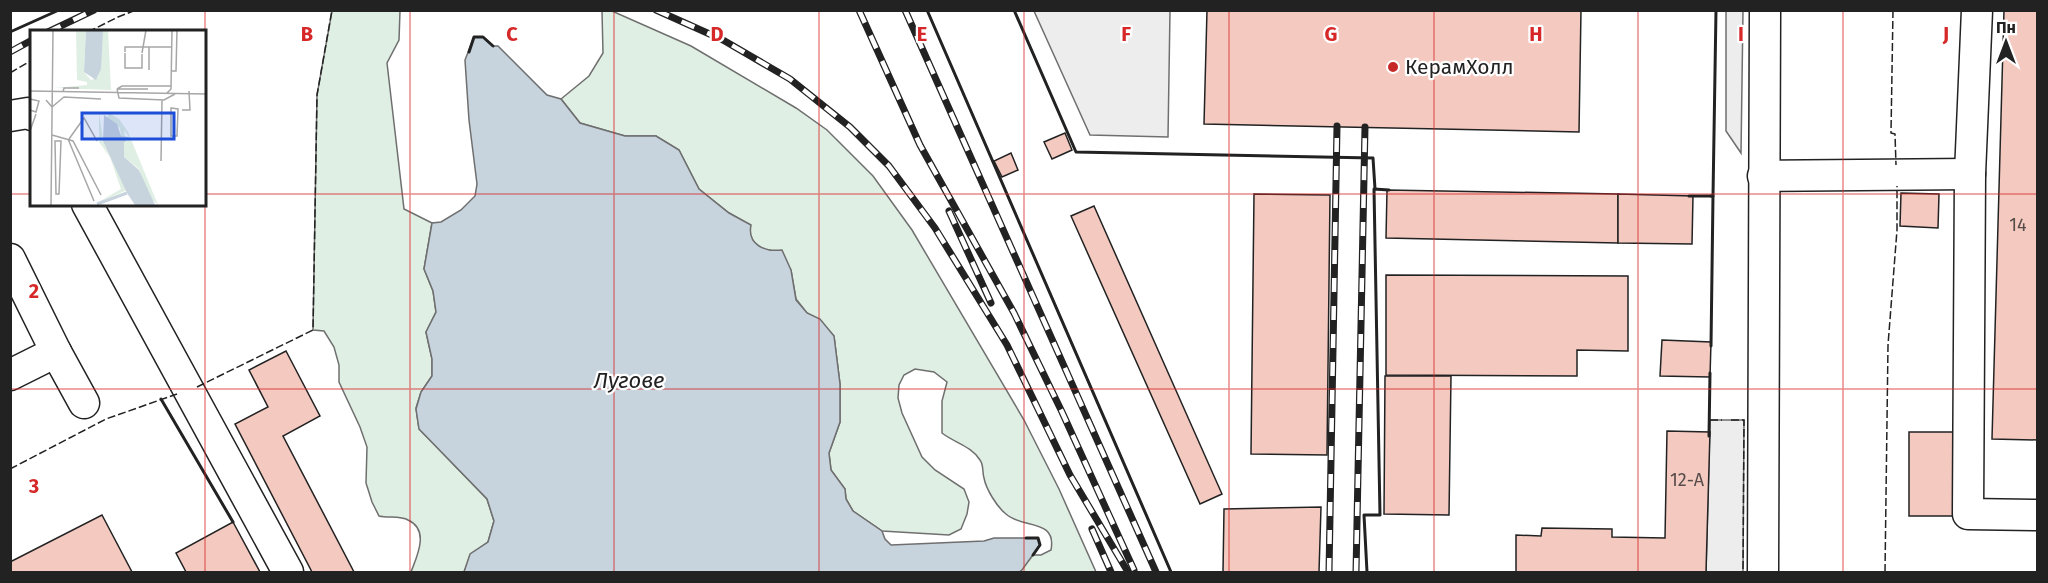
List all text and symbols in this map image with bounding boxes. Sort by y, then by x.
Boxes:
north arrow [1976,12,2036,72]
text: Пн [1996,18,2016,37]
text: B [301,22,313,46]
text: C [506,22,518,46]
text: D [710,22,724,46]
text: E [917,22,927,46]
text: F [1121,22,1131,46]
text: G [1325,22,1337,46]
text: H [1529,22,1543,46]
text: I [1738,22,1744,46]
text: J [1942,22,1949,46]
inset map [30,30,206,206]
place label: КерамХолл [1405,54,1514,80]
marker: КерамХолл [1386,60,1400,74]
house number: 14 [2009,214,2027,236]
text: 2 [29,279,39,303]
water label: Лугове [593,367,664,394]
house number: 12-А [1670,469,1705,491]
text: 3 [28,474,39,498]

